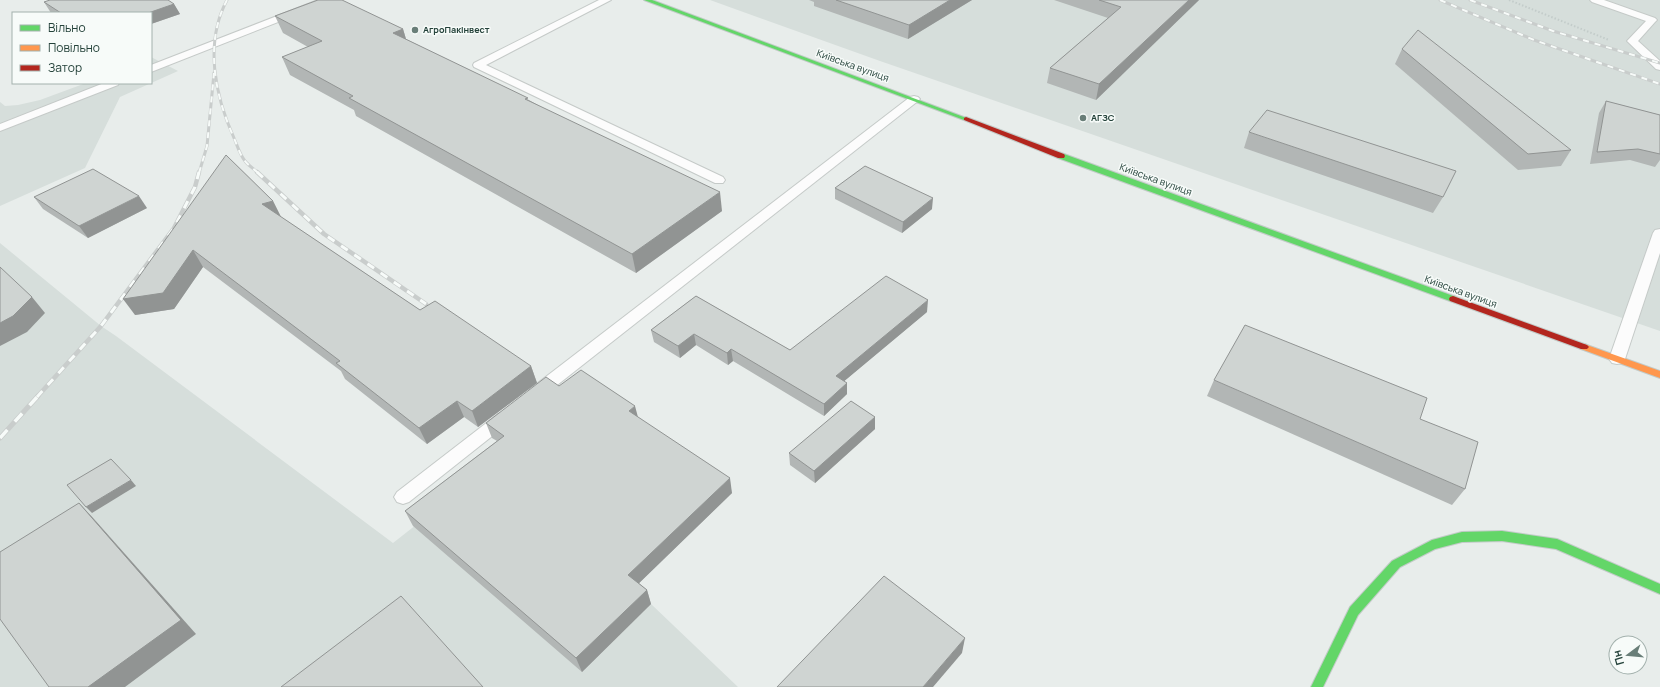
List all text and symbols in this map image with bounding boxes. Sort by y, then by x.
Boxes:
legend [12,12,152,84]
text: Вільно [48,19,86,36]
place label: АгроПакІнвест [423,23,490,36]
marker: АгроПакІнвест [410,25,420,35]
text: Повільно [48,39,100,56]
street label: Київська вулиця [815,45,891,85]
text: Затор [48,59,82,76]
place label: АГЗС [1091,111,1115,124]
marker: АГЗС [1078,113,1088,123]
street label: Київська вулиця [1118,159,1194,199]
street label: Київська вулиця [1423,271,1499,311]
north arrow [1608,635,1648,675]
text: Пн [1609,649,1627,667]

